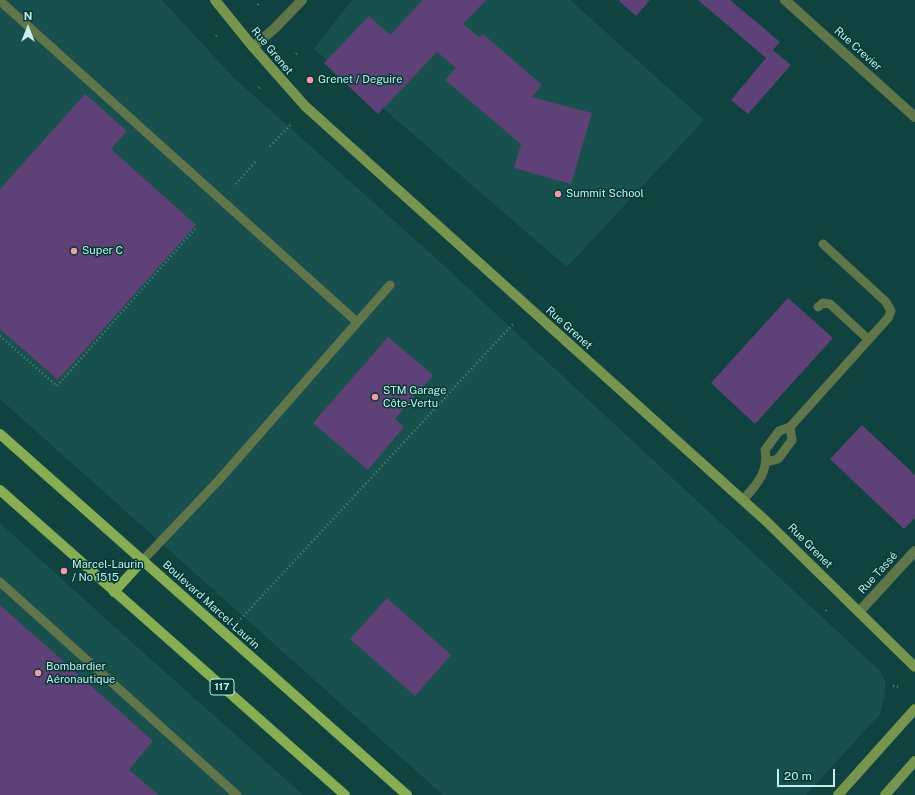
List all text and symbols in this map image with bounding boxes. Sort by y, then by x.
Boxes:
north arrow [8,8,48,48]
text: N [24,10,32,22]
street label: Rue Crevier [832,24,884,74]
street label: Rue Grenet [248,25,296,77]
place label: Grenet / Deguire [318,73,403,87]
marker: Grenet / Deguire [305,75,315,85]
place label: Summit School [566,187,644,201]
marker: Summit School [553,189,563,199]
place label: Super C [82,244,123,258]
marker: Super C [69,246,79,256]
street label: Rue Grenet [543,304,595,352]
place label: STM Garage Côte-Vertu [383,384,446,410]
marker: STM Garage Côte-Vertu [370,392,380,402]
street label: Rue Grenet [785,521,835,571]
street label: Rue Tassé [856,549,900,597]
place label: Marcel-Laurin / No 1515 [72,558,144,584]
street label: Boulevard Marcel-Laurin [160,558,262,652]
marker: Marcel-Laurin / No 1515 [59,566,69,576]
place label: Bombardier Aéronautique [46,660,115,686]
marker: Bombardier Aéronautique [33,668,43,678]
road number: 117 [210,679,234,695]
scale bar [779,761,837,787]
text: 20 m [784,769,812,783]

